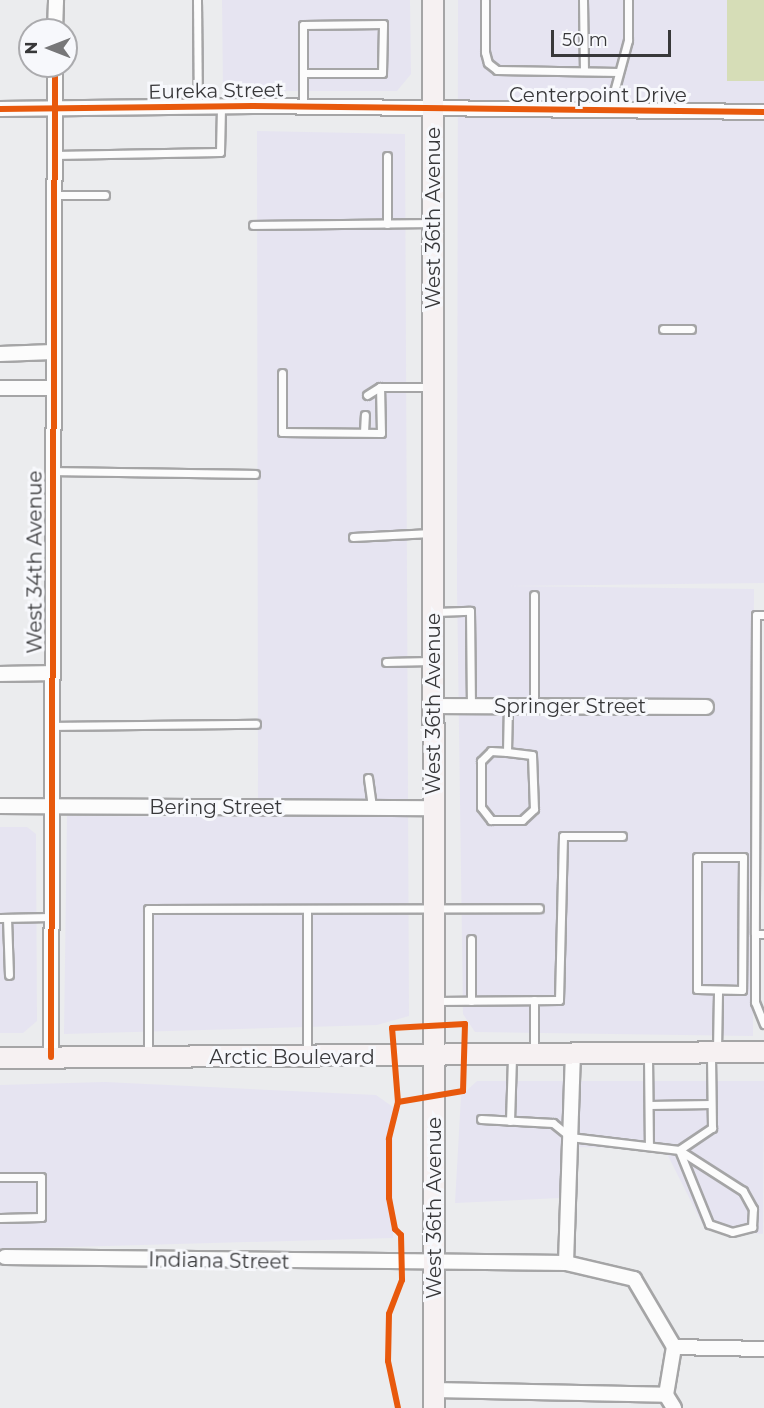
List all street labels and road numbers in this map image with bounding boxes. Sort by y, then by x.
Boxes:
street label: Eureka Street [148,78,284,104]
street label: Centerpoint Drive [509,83,687,107]
street label: West 36th Avenue [421,127,445,309]
street label: West 34th Avenue [23,470,47,654]
street label: West 36th Avenue [421,613,445,795]
street label: Springer Street [494,694,646,718]
street label: Bering Street [149,795,283,819]
street label: Arctic Boulevard [209,1045,375,1069]
street label: West 36th Avenue [422,1117,446,1299]
street label: Indiana Street [148,1248,290,1274]

